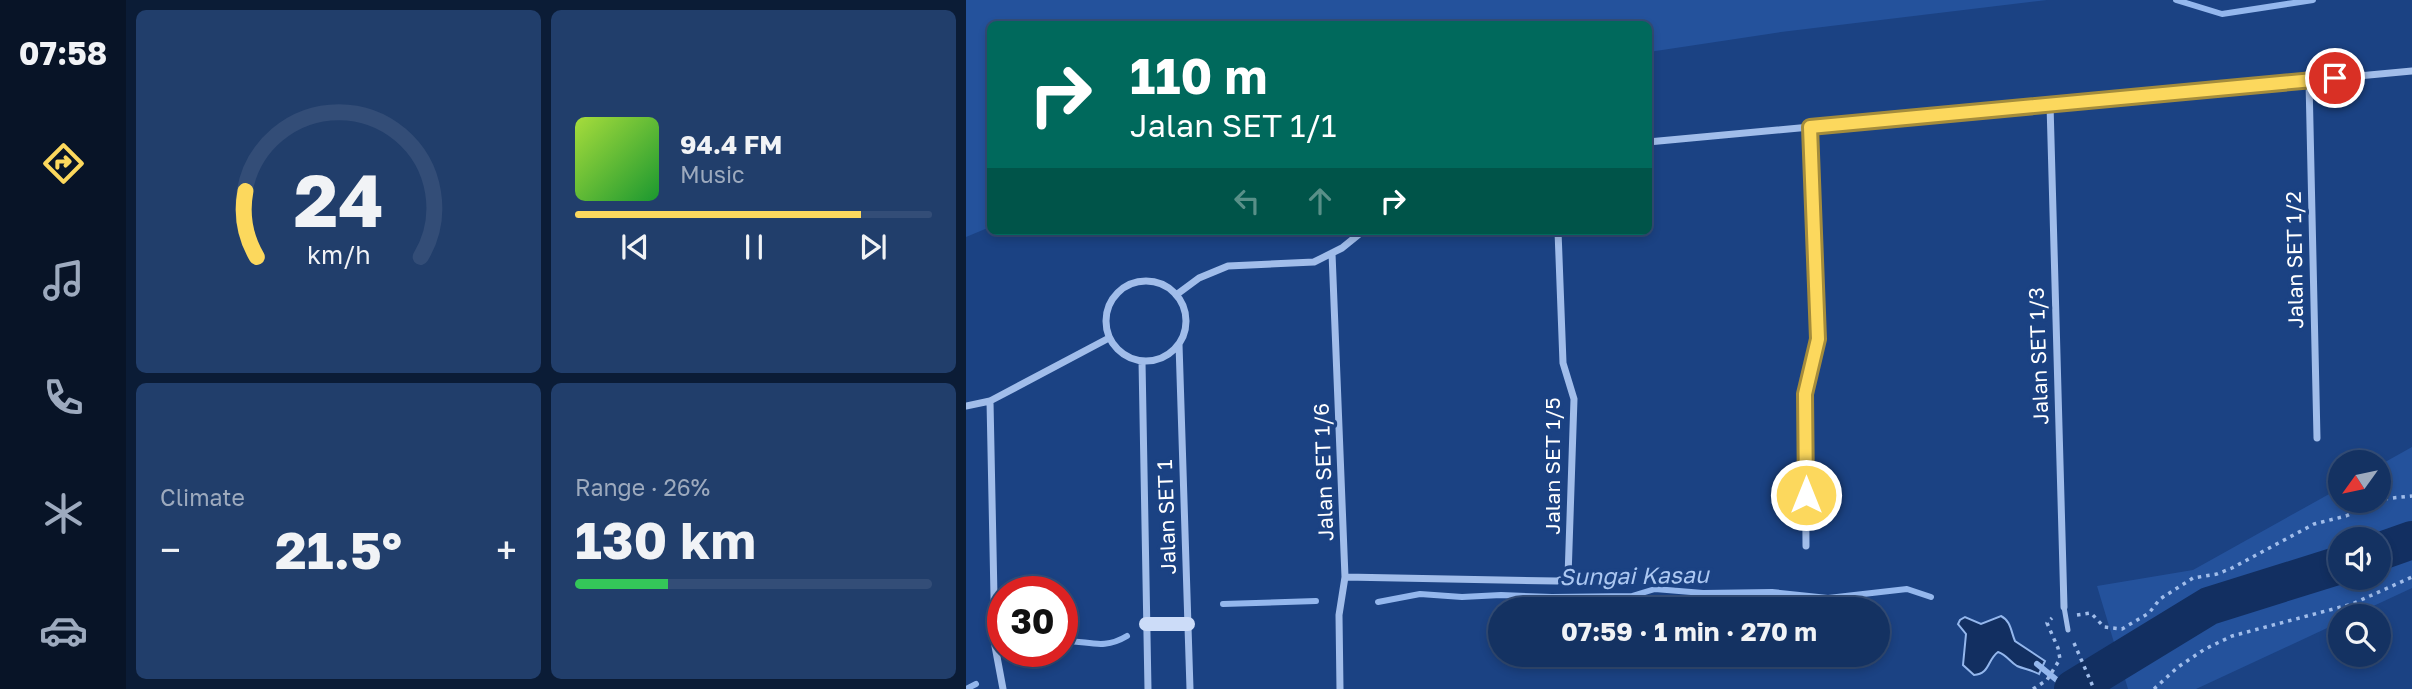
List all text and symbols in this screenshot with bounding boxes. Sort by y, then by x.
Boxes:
text: 07:58 [19,34,107,72]
text: 110 m [1130,46,1267,105]
pin [2305,48,2365,108]
icon: right [1015,49,1106,140]
icon: arrive [2316,59,2354,97]
text: Jalan SET 1/1 [1130,106,1336,144]
text: 94.4 FM [680,129,782,160]
icon: directions [39,139,88,188]
text: 24 [294,157,383,244]
text: Music [680,160,745,188]
icon: left [1228,182,1266,220]
icon: ahead [1301,182,1339,220]
icon: right [1374,182,1412,220]
street label: Jalan SET 1/2 [2280,191,2308,329]
icon: previous [616,228,654,266]
icon: pause [735,228,773,266]
icon: next [854,228,892,266]
text: km/h [307,239,370,270]
icon: music [39,256,88,305]
street label: Jalan SET 1/3 [2023,287,2053,425]
icon: phone [39,373,88,422]
street label: Jalan SET 1/5 [1539,397,1565,535]
street label: Jalan SET 1/6 [1308,403,1338,541]
north arrow [2328,450,2390,513]
map controls [2328,450,2391,667]
position arrow [1769,458,1843,532]
street label: Jalan SET 1 [1151,459,1181,575]
text: Range · 26% [575,473,710,501]
text: Climate [160,483,245,511]
icon: climate [39,489,88,538]
text: 130 km [575,508,756,570]
text: 21.5° [275,518,402,580]
text: − [160,527,181,572]
text: + [496,527,517,572]
button: sound [2328,527,2391,590]
water label: Sungai Kasau [1559,560,1711,590]
speed limit sign: 30 [987,576,1078,667]
button: search [2328,604,2391,667]
icon: car [39,606,88,655]
text: 07:59 · 1 min · 270 m [1561,616,1817,647]

